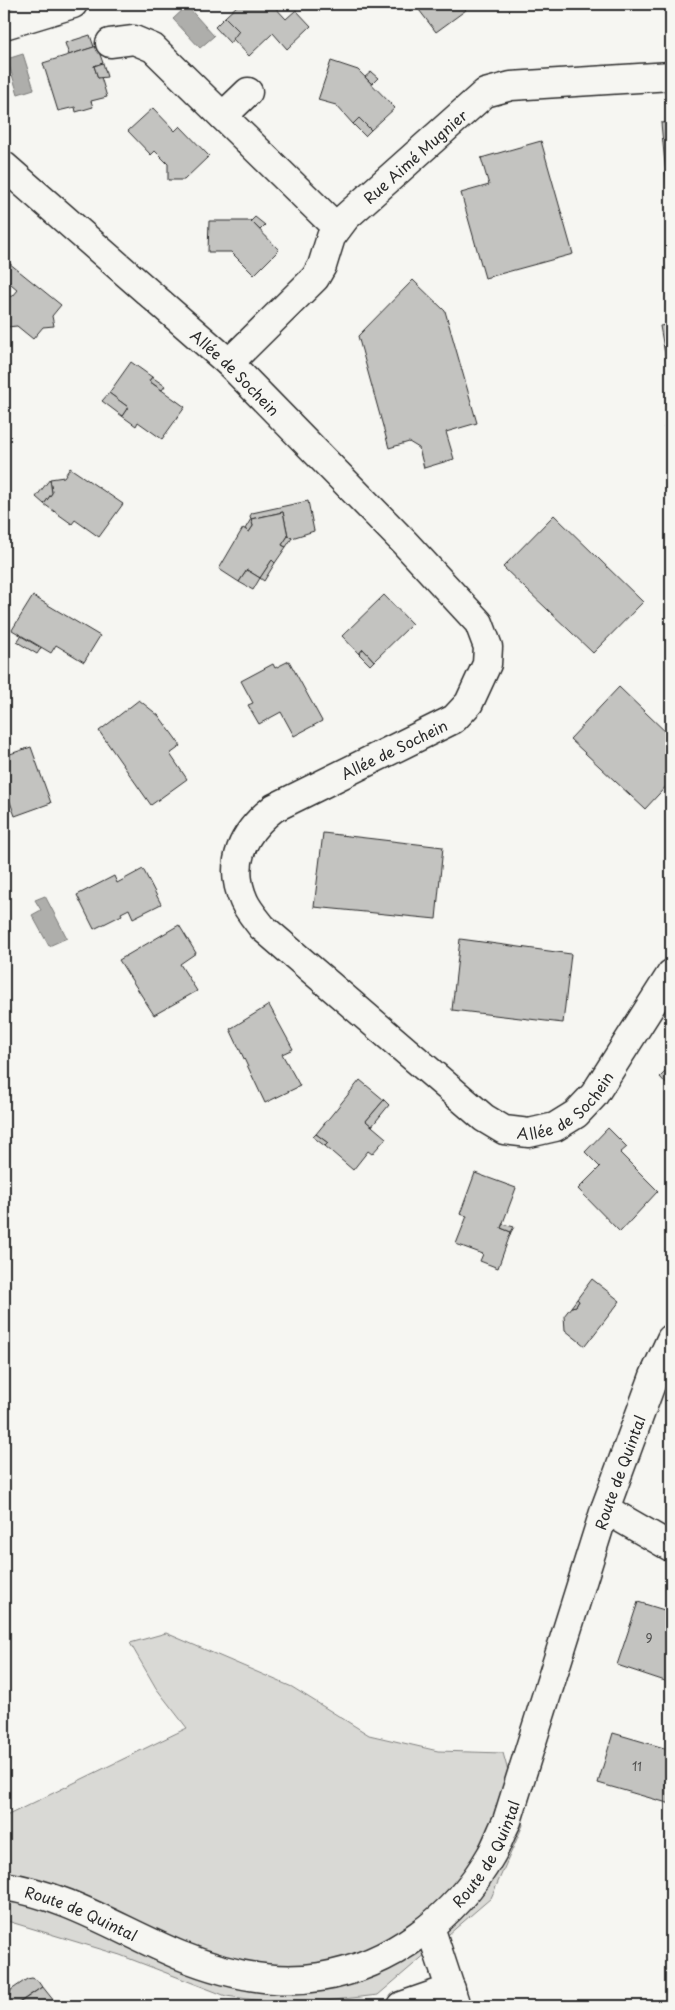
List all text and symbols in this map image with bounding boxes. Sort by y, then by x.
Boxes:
street label: Rue Aimé Mugnier [358,103,472,208]
street label: Allée de Sochein [186,323,285,420]
street label: Allée de Sochein [337,713,451,785]
street label: Allée de Sochein [516,1066,618,1144]
street label: Route de Quintal [588,1412,650,1532]
house number: 9 [645,1629,653,1647]
house number: 11 [632,1757,642,1775]
street label: Route de Quintal [446,1797,524,1912]
street label: Route de Quintal [22,1879,142,1946]

